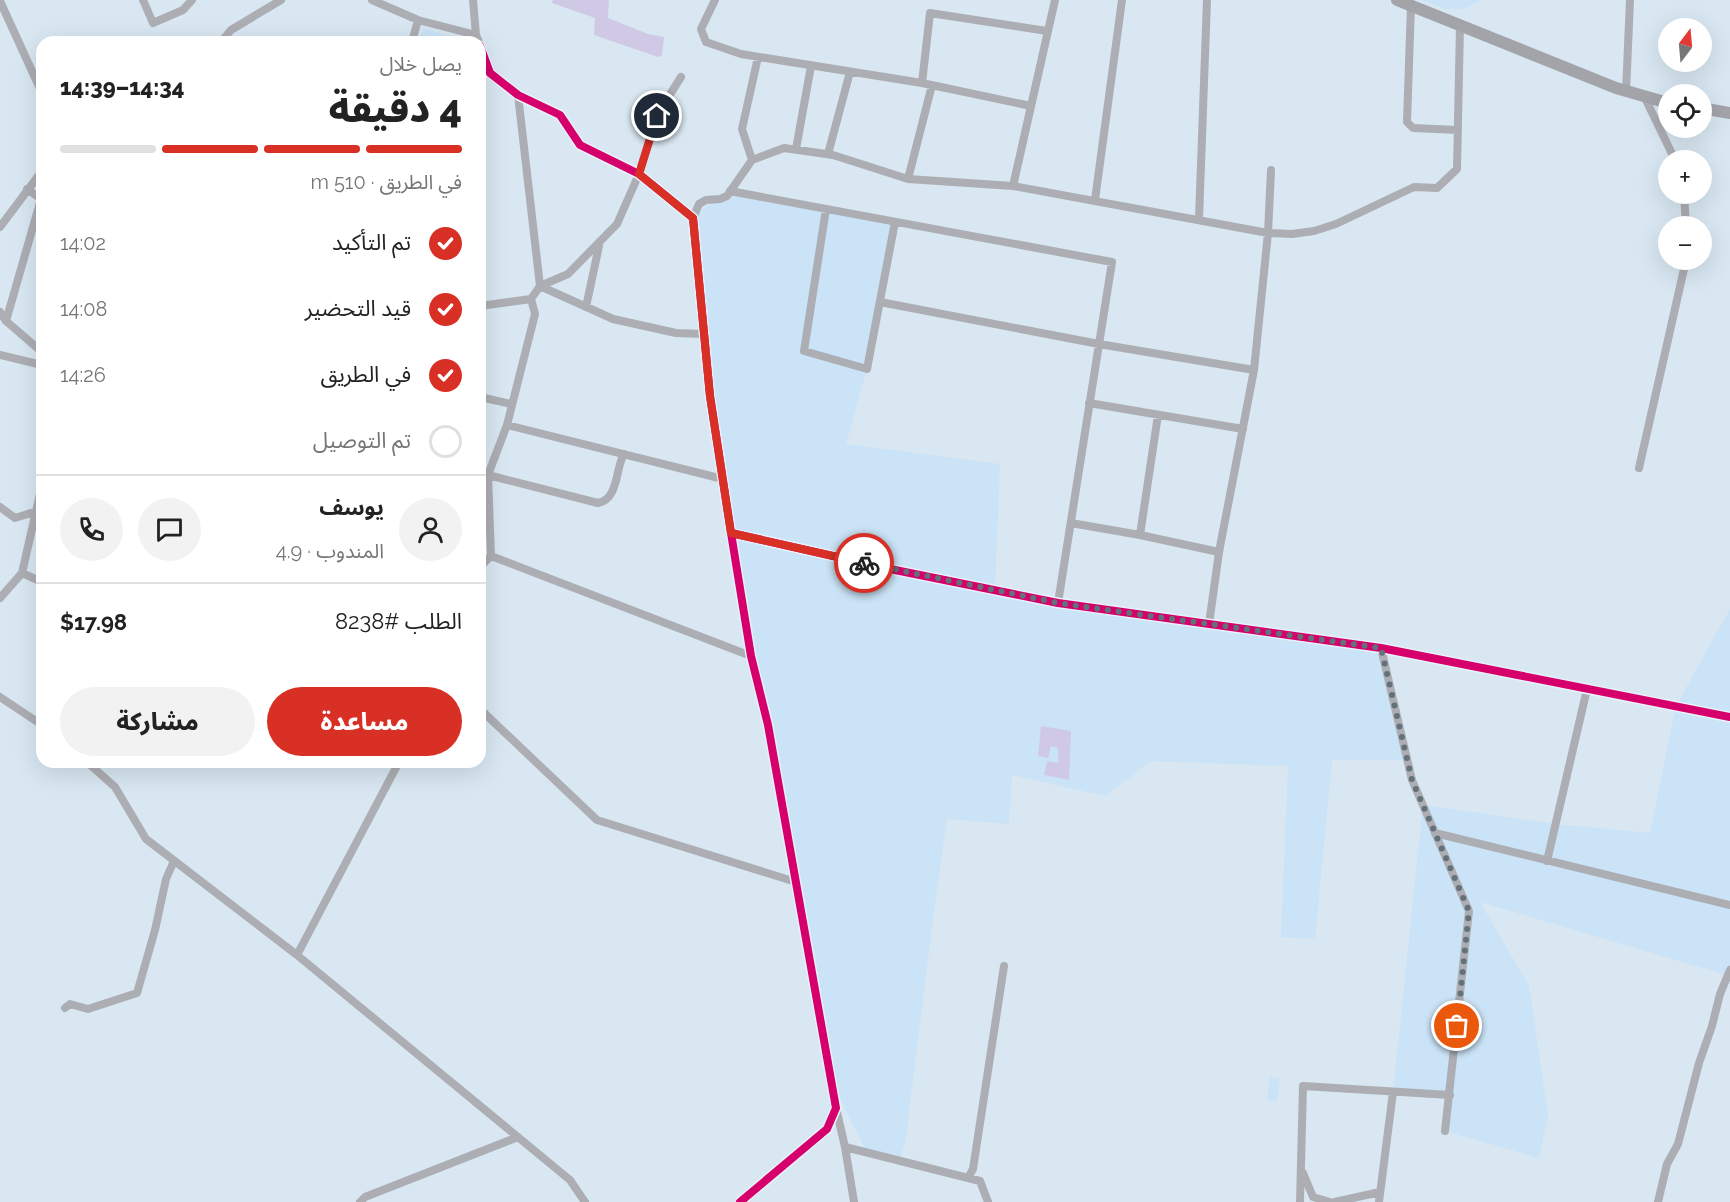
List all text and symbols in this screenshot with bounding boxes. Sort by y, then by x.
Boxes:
north arrow [1658,18,1712,72]
map controls [1658,18,1712,270]
text: يصل خلال [380,52,462,76]
text: 14:34–14:39 [60,74,185,100]
button: locate [1658,84,1712,138]
text: 4 دقيقة [329,85,462,131]
pin [631,90,682,141]
icon: home [640,99,673,132]
button: + [1658,150,1712,204]
text: في الطريق · 510 m [310,170,462,194]
button: − [1658,216,1712,270]
icon: check [429,227,462,260]
text: تم التأكيد [332,229,411,255]
text: 14:02 [60,231,106,255]
icon: check [429,293,462,326]
text: قيد التحضير [305,295,411,321]
text: 14:08 [60,297,107,321]
icon: check [429,359,462,392]
text: في الطريق [320,361,411,387]
text: 14:26 [60,363,106,387]
text: تم التوصيل [313,427,411,453]
text: يوسف [319,494,384,520]
button: phone [60,498,123,561]
button: chat [138,498,201,561]
button: person [399,498,462,561]
courier [834,533,894,593]
text: المندوب · 4.9 [276,539,384,563]
icon: bike [848,547,881,580]
text: الطلب #8238 [335,608,462,634]
text: $17.98 [60,609,127,635]
button: مشاركة [60,687,255,756]
button: مساعدة [267,687,462,756]
pin [1431,1000,1482,1051]
icon: bag [1440,1009,1473,1042]

